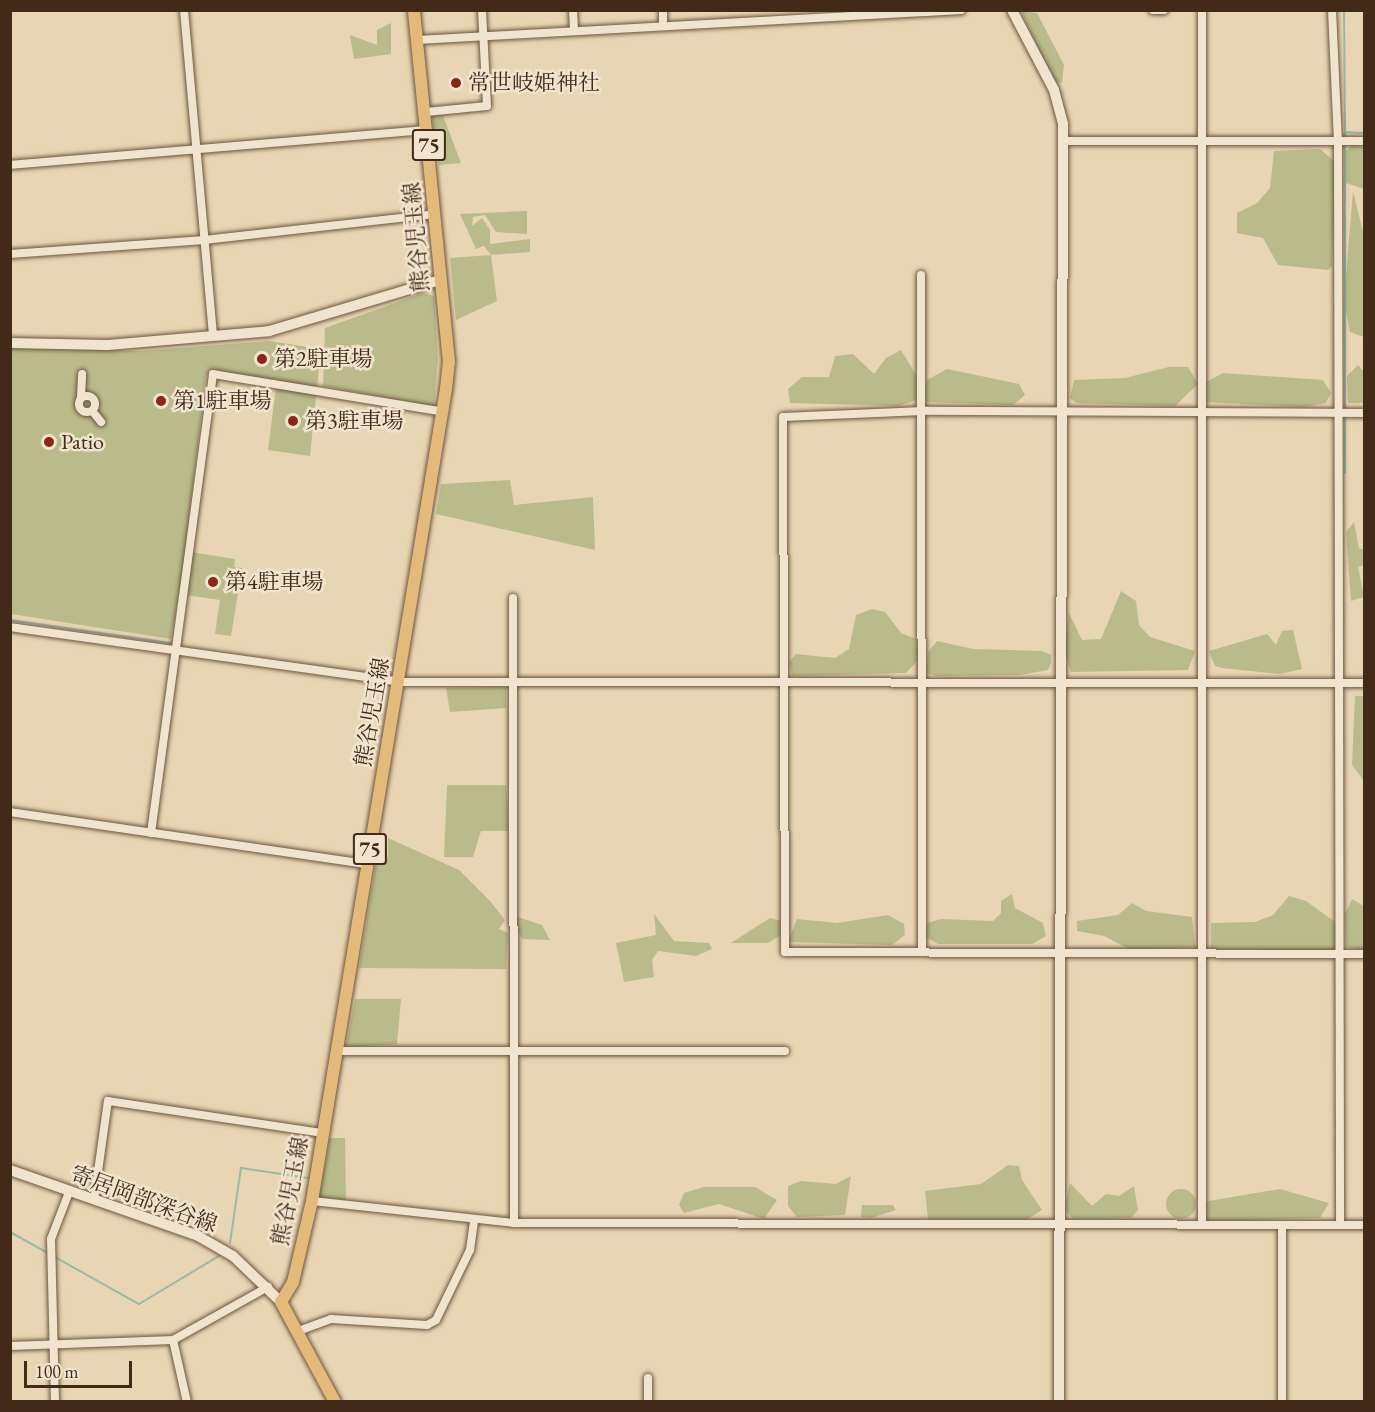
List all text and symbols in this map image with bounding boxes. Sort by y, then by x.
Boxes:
place label: 常世岐姫神社 [468,70,600,96]
marker: 常世岐姫神社 [449,76,463,90]
road number: 75 [411,127,447,163]
street label: 熊谷児玉線 [398,181,434,293]
place label: 第2駐車場 [274,346,373,372]
marker: 第2駐車場 [255,352,269,366]
place label: 第1駐車場 [173,388,272,414]
marker: 第1駐車場 [154,394,168,408]
place label: 第3駐車場 [305,408,404,434]
marker: 第3駐車場 [286,414,300,428]
place label: Patio [61,429,104,455]
marker: Patio [42,435,56,449]
place label: 第4駐車場 [225,569,324,595]
marker: 第4駐車場 [206,575,220,589]
street label: 熊谷児玉線 [349,656,395,768]
road number: 75 [352,831,388,867]
street label: 熊谷児玉線 [267,1134,313,1248]
street label: 寄居岡部深谷線 [67,1160,221,1238]
scale bar [27,1349,135,1387]
text: 100 m [35,1360,79,1383]

